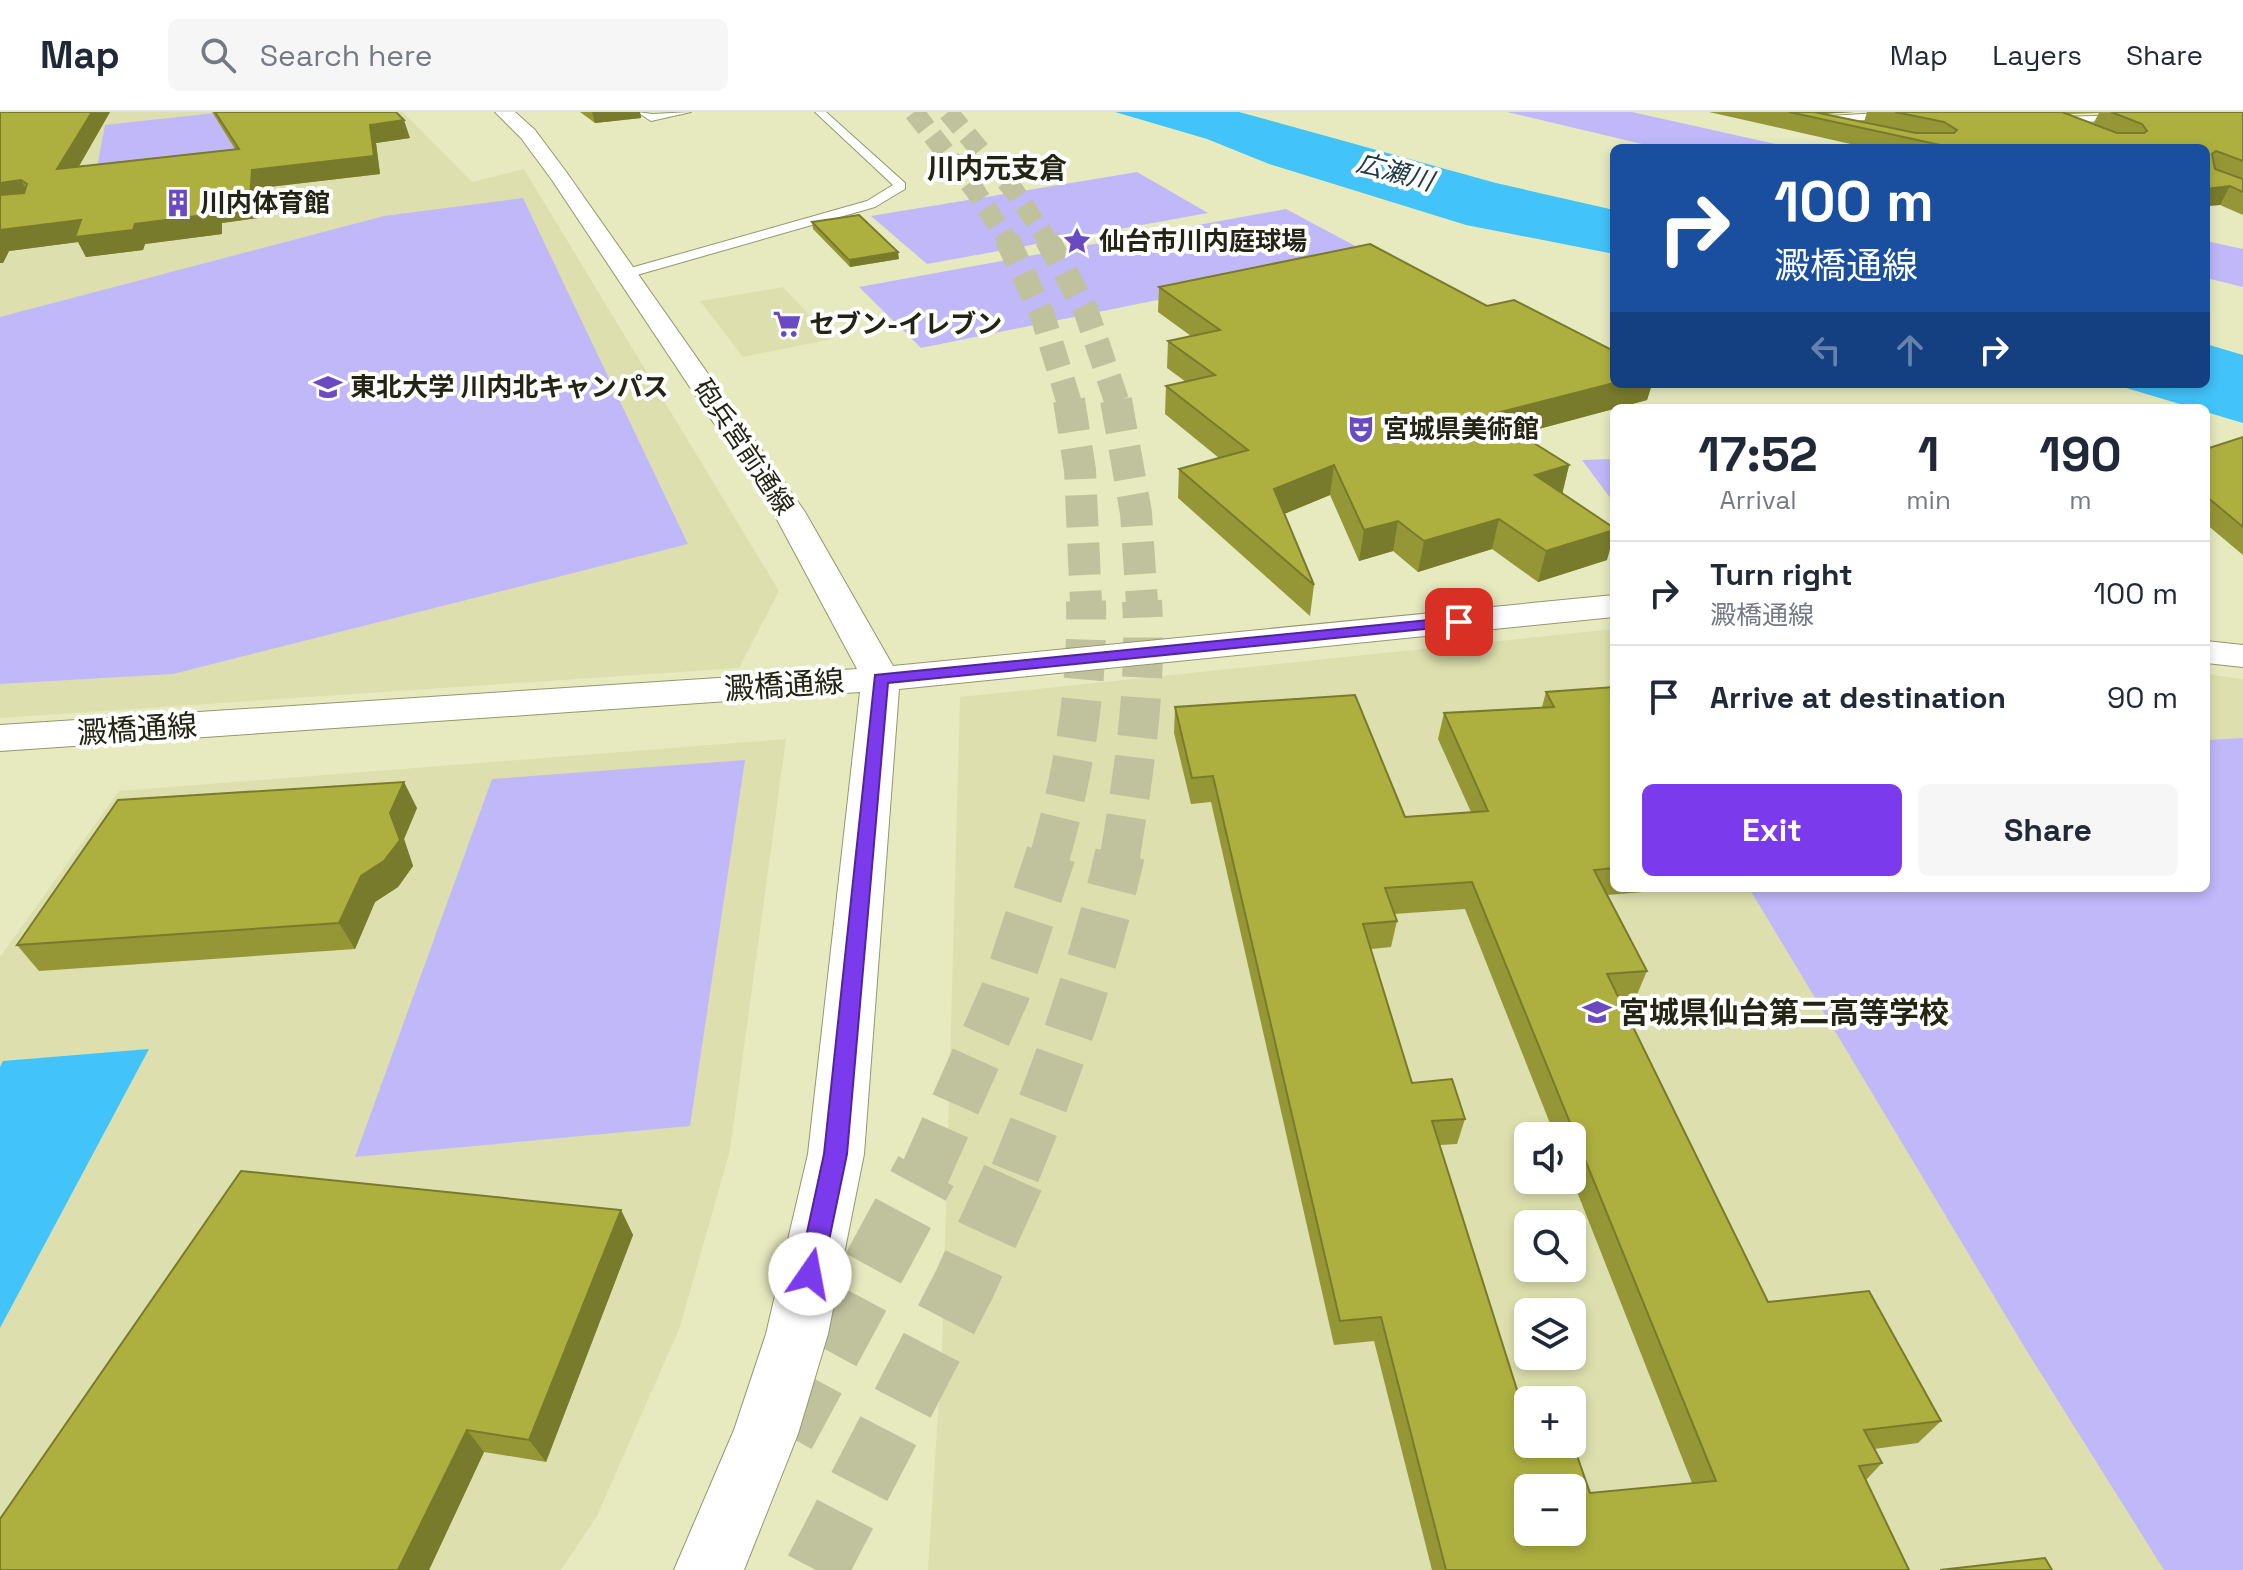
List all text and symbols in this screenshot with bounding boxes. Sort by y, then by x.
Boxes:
search box [168,19,728,91]
text: Map [40,31,120,79]
icon: search [196,33,240,77]
text: Search here [260,36,433,75]
text: Map [1890,37,1948,73]
text: Layers [1992,37,2082,73]
text: Share [2126,37,2203,73]
water label: 広瀬川 [1353,145,1440,199]
district label: 川内元支倉 [927,150,1067,186]
text: 100 m [1774,166,1934,237]
icon: right [1642,176,1746,280]
place label: 川内体育館 [200,186,330,220]
building icon: 川内体育館 [163,188,193,218]
place label: 仙台市川内庭球場 [1099,224,1307,258]
place icon: 仙台市川内庭球場 [1062,226,1092,256]
text: 澱橋通線 [1774,243,1918,289]
place label: セブン-イレブン [809,307,1002,341]
supermarket icon: セブン-イレブン [772,309,802,339]
icon: left [1804,328,1848,372]
icon: ahead [1888,328,1932,372]
icon: right [1972,328,2016,372]
place label: 東北大学 川内北キャンパス [350,370,669,404]
school or university icon: 東北大学 川内北キャンパス [313,372,343,402]
street label: 砲兵営前通線 [686,373,802,521]
place label: 宮城県美術館 [1383,412,1539,446]
theatre icon: 宮城県美術館 [1346,414,1376,444]
text: 17:52 [1698,424,1818,485]
text: 1 [1918,424,1939,485]
text: 190 [2039,424,2122,485]
text: Arrival [1719,483,1797,517]
text: min [1906,483,1951,517]
text: m [2069,483,2092,517]
text: Turn right [1710,555,1853,594]
icon: right [1642,571,1686,615]
text: 100 m [2093,574,2178,613]
pin [1425,588,1493,656]
text: 澱橋通線 [1710,598,1814,632]
icon: arrive [1437,600,1481,644]
street label: 澱橋通線 [723,661,845,709]
icon: arrive [1642,675,1686,719]
text: Arrive at destination [1710,678,2006,717]
text: 90 m [2107,678,2178,717]
street label: 澱橋通線 [76,705,198,753]
button: Exit [1642,784,1902,876]
button: Share [1918,784,2178,876]
place label: 宮城県仙台第二高等学校 [1619,993,1949,1032]
school or university icon: 宮城県仙台第二高等学校 [1582,997,1612,1027]
map controls [1514,1122,1586,1546]
button: sound [1514,1122,1586,1194]
button: search [1514,1210,1586,1282]
position arrow [768,1232,852,1316]
button: layers [1514,1298,1586,1370]
button: + [1514,1386,1586,1458]
button: − [1514,1474,1586,1546]

